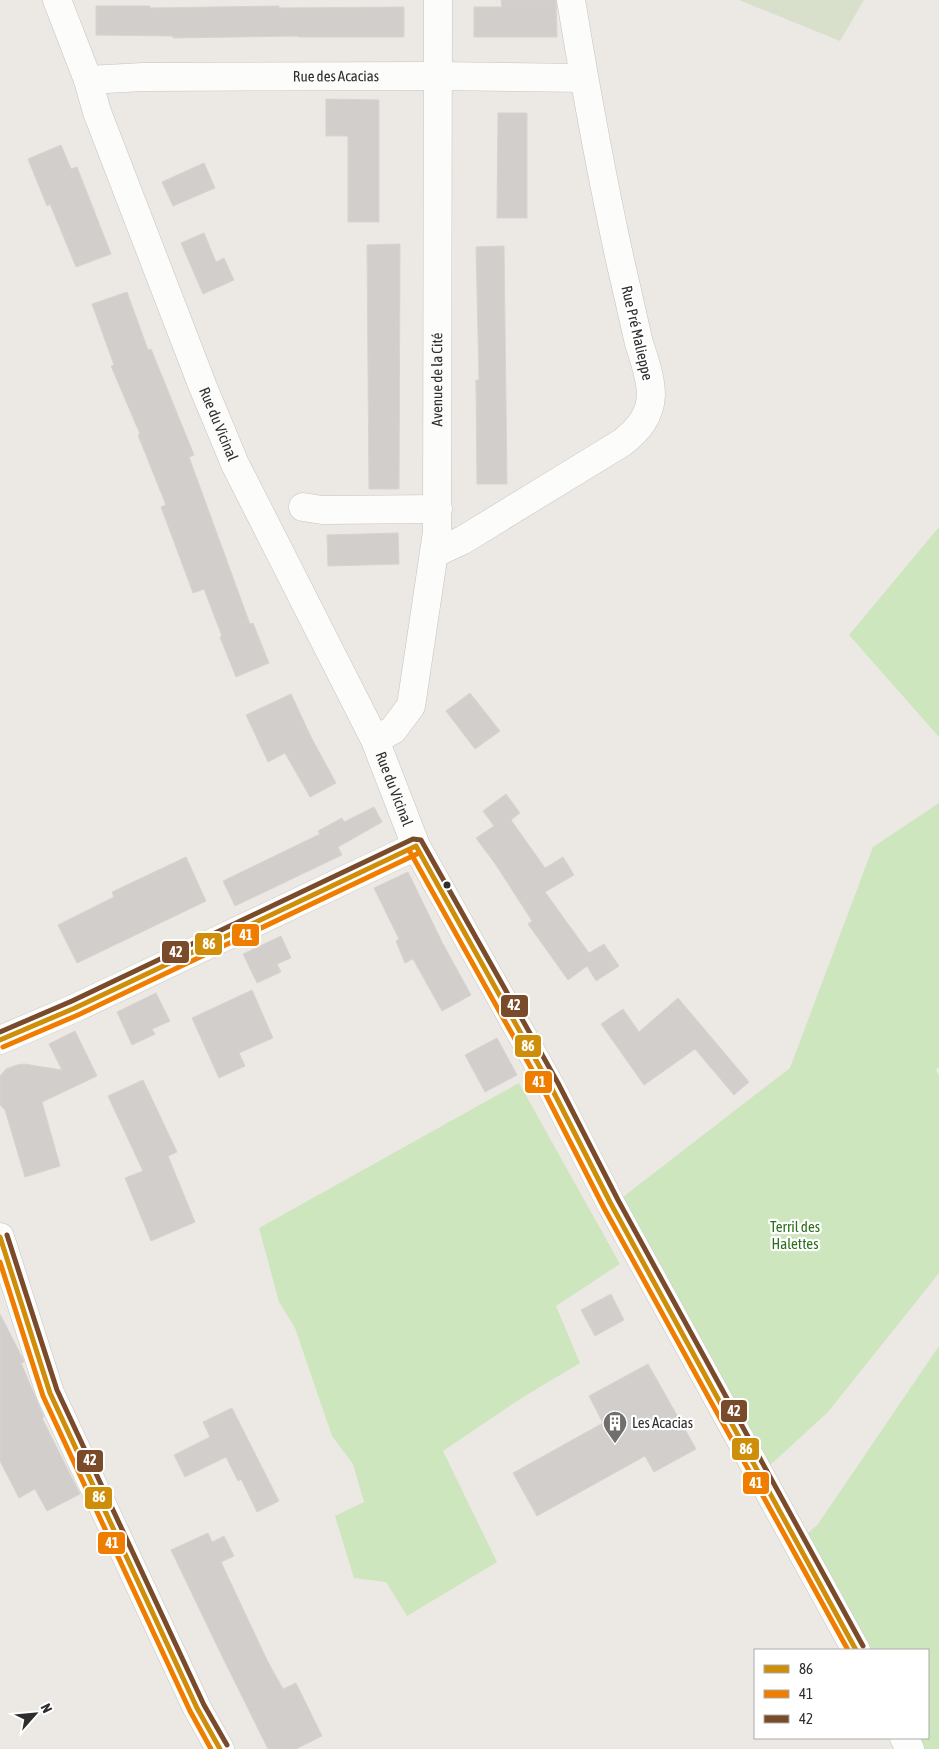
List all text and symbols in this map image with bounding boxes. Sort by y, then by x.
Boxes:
street label: Rue des Acacias [293,67,379,84]
street label: Rue Pré Malieppe [618,284,657,382]
street label: Avenue de la Cité [428,332,445,426]
street label: Rue du Vicinal [196,385,242,463]
street label: Rue du Vicinal [372,749,416,828]
unlabelled marker [442,880,452,890]
line badge: 41 [231,923,260,947]
text: 41 [238,927,253,943]
line badge: 86 [194,932,223,956]
text: 86 [202,936,216,952]
line badge: 42 [161,940,190,964]
text: 42 [168,944,183,960]
line badge: 42 [500,994,529,1018]
text: 42 [506,997,521,1013]
line badge: 86 [514,1034,542,1058]
text: 86 [521,1038,535,1054]
line badge: 41 [524,1070,553,1094]
text: 41 [531,1074,546,1090]
park label: Terril des Halettes [770,1218,820,1252]
line badge: 42 [720,1399,748,1423]
text: 42 [726,1403,741,1419]
building icon: Les Acacias [602,1410,628,1444]
place label: Les Acacias [632,1414,693,1431]
line badge: 86 [731,1437,760,1461]
text: 86 [739,1441,753,1457]
line badge: 42 [76,1449,104,1473]
text: 42 [82,1452,97,1468]
line badge: 41 [742,1471,770,1495]
text: 41 [748,1475,763,1491]
line badge: 86 [84,1486,113,1510]
text: 86 [92,1489,106,1505]
line badge: 41 [97,1531,126,1555]
text: 41 [104,1535,119,1551]
legend [754,1649,929,1739]
text: 86 [799,1660,813,1677]
text: 41 [799,1685,813,1702]
north arrow [10,1689,60,1739]
text: N [38,1701,56,1715]
text: 42 [799,1710,813,1727]

